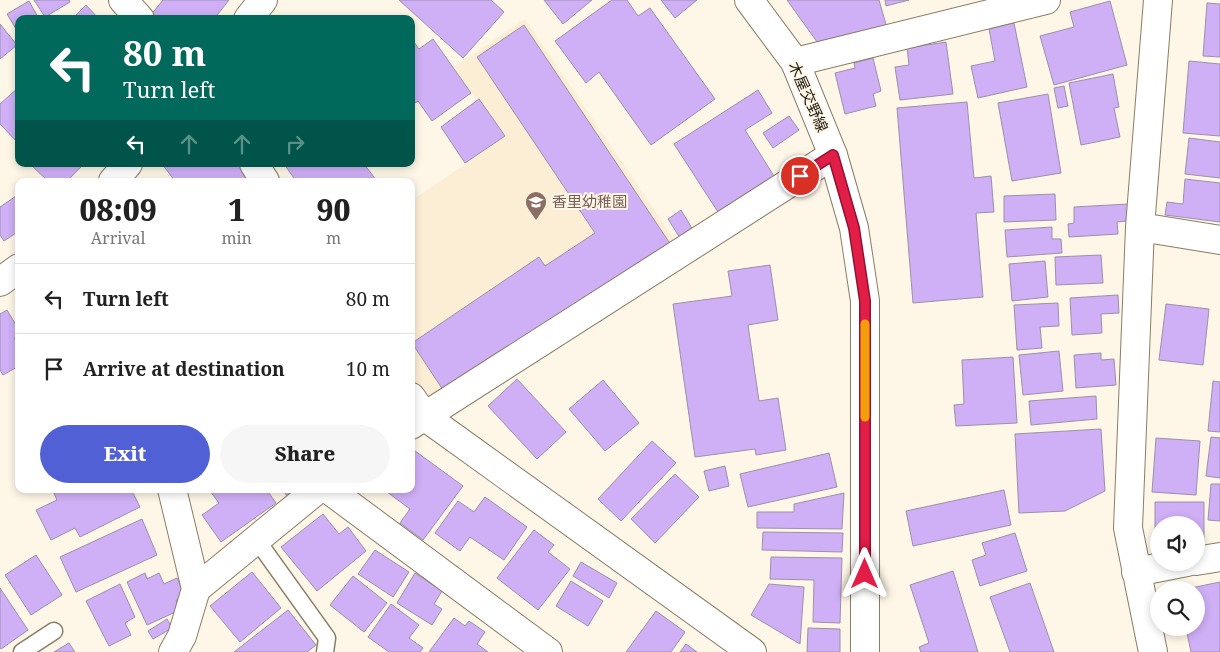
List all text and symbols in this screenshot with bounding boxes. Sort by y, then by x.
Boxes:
text: 80 m [123,29,206,76]
icon: left [40,35,105,100]
street label: 木屋交野線 [785,58,833,135]
text: Turn left [123,74,215,104]
icon: left [122,130,150,158]
icon: ahead [175,130,203,158]
icon: ahead [228,130,256,158]
icon: right [281,130,309,158]
pin [779,155,821,197]
icon: arrive [786,162,814,190]
text: 08:09 [80,189,157,230]
text: 1 [228,189,245,230]
text: 90 [316,189,350,230]
school or university icon: 香里幼稚園 [524,190,548,221]
place label: 香里幼稚園 [552,191,627,211]
text: Arrival [91,227,146,249]
text: min [221,227,252,249]
text: m [326,227,341,249]
icon: left [40,285,68,313]
text: Turn left [83,286,169,312]
text: 80 m [346,286,390,312]
icon: arrive [40,355,68,383]
text: Arrive at destination [83,356,285,382]
text: 10 m [346,356,390,382]
button: Exit [40,425,210,483]
button: Share [220,425,390,483]
map controls [1150,516,1205,636]
button: sound [1150,516,1205,571]
position arrow [838,547,890,599]
button: search [1150,581,1205,636]

